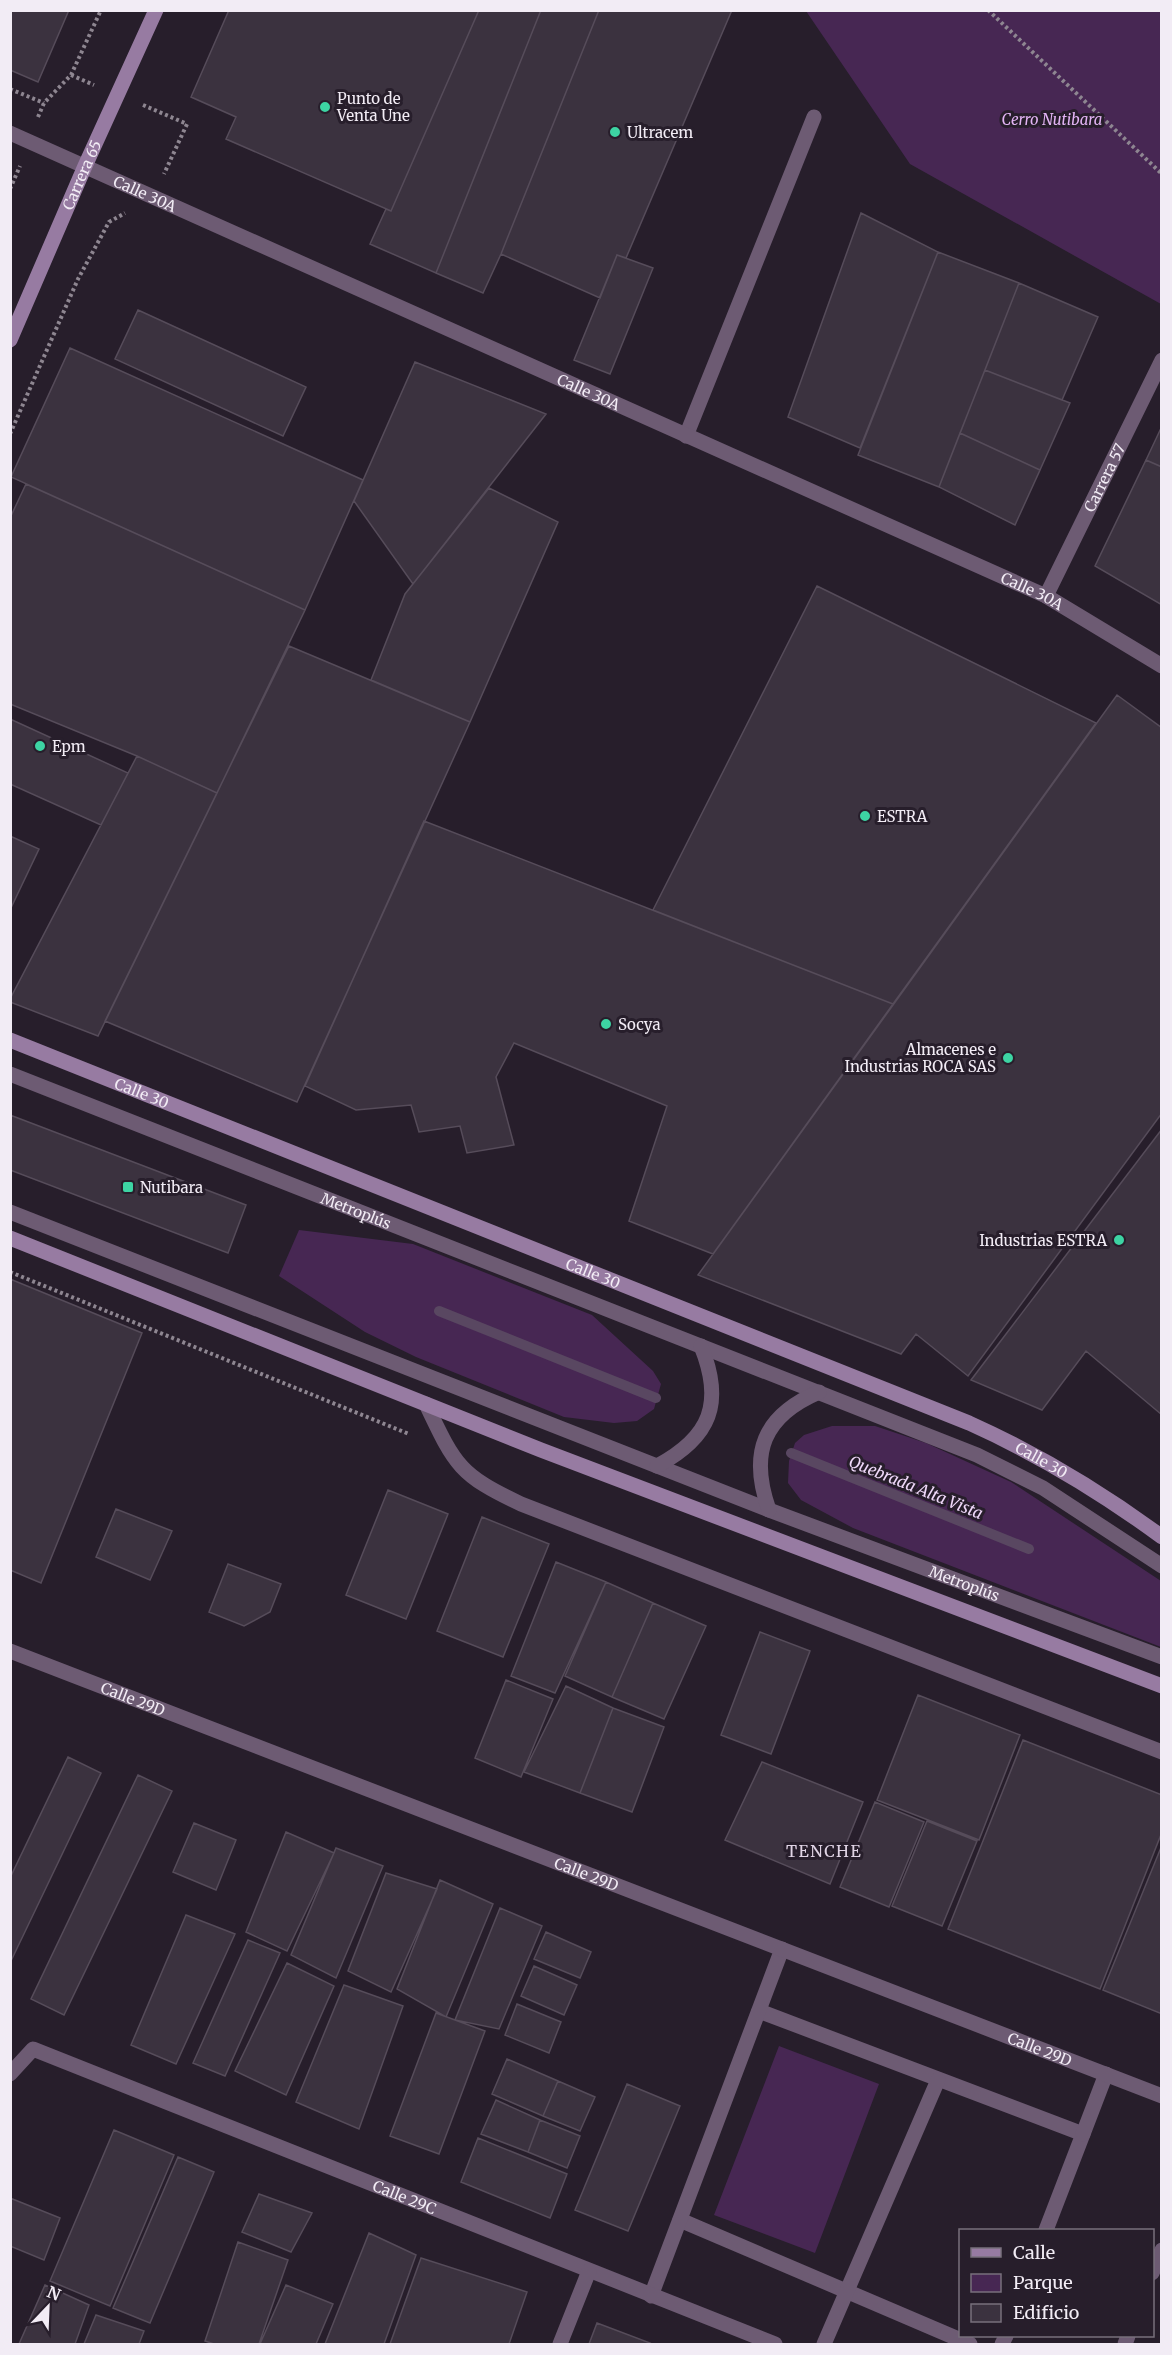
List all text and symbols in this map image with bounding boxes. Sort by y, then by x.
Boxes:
place label: Punto de Venta Une [336,89,410,125]
marker: Punto de Venta Une [318,100,332,114]
park label: Cerro Nutibara [1002,110,1102,129]
place label: Ultracem [627,123,693,142]
marker: Ultracem [608,125,622,139]
street label: Carrera 65 [58,137,105,213]
street label: Calle 30A [111,171,180,216]
street label: Calle 30A [554,369,624,414]
street label: Carrera 57 [1079,440,1129,515]
street label: Calle 30A [998,568,1067,614]
place label: Epm [52,737,86,756]
marker: Epm [33,739,47,753]
place label: ESTRA [877,807,928,826]
marker: ESTRA [858,809,872,823]
place label: Socya [618,1015,661,1034]
marker: Socya [599,1017,613,1031]
place label: Almacenes e Industrias ROCA SAS [845,1040,996,1076]
marker: Almacenes e Industrias ROCA SAS [1001,1051,1015,1065]
street label: Calle 30 [112,1073,172,1112]
place label: Nutibara [140,1178,203,1197]
marker: Nutibara [121,1180,135,1194]
street label: Metroplús [318,1188,394,1233]
place label: Industrias ESTRA [979,1231,1107,1250]
marker: Industrias ESTRA [1112,1233,1126,1247]
street label: Calle 30 [563,1254,623,1292]
street label: Calle 30 [1012,1438,1071,1482]
water label: Quebrada Alta Vista [846,1451,986,1523]
street label: Metroplús [926,1561,1002,1605]
street label: Calle 29D [98,1678,168,1720]
district label: TENCHE [786,1841,862,1861]
street label: Calle 29D [552,1853,621,1895]
street label: Calle 29D [1005,2028,1075,2070]
street label: Calle 29C [370,2176,439,2218]
legend [959,2229,1154,2337]
text: Calle [1013,2241,1055,2264]
text: Parque [1013,2271,1073,2294]
north arrow [18,2277,78,2337]
text: N [44,2282,64,2305]
text: Edificio [1013,2301,1079,2324]

